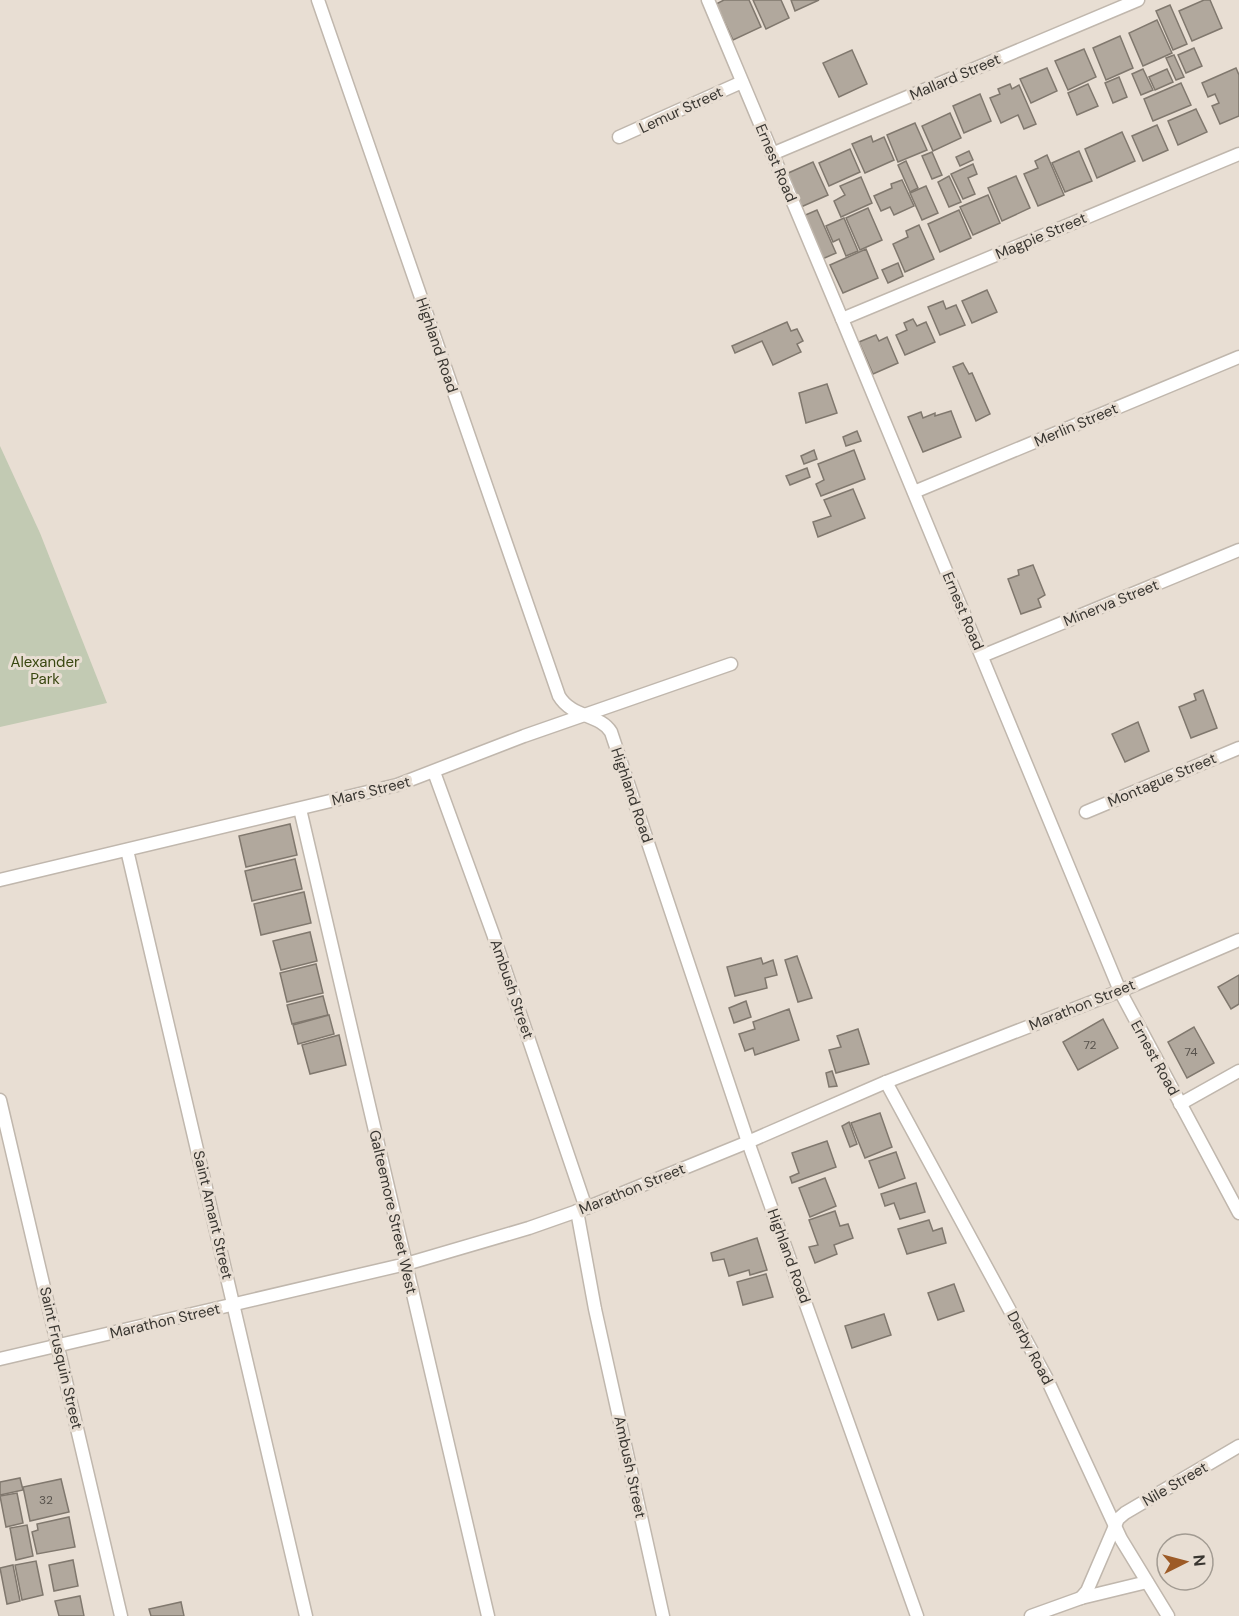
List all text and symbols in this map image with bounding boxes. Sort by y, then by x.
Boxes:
street label: Mallard Street [907,49,1004,105]
street label: Lemur Street [636,82,726,138]
street label: Ernest Road [751,121,801,205]
street label: Magpie Street [992,208,1090,264]
street label: Highland Road [411,295,463,395]
street label: Merlin Street [1031,398,1121,452]
street label: Ernest Road [938,569,988,653]
street label: Minerva Street [1060,575,1162,631]
park label: Alexander Park [10,652,80,689]
street label: Highland Road [606,745,658,845]
street label: Montague Street [1105,748,1219,812]
street label: Mars Street [330,772,413,810]
street label: Ambush Street [486,937,538,1042]
street label: Marathon Street [1026,975,1138,1035]
street label: Ernest Road [1126,1017,1184,1099]
house number: 72 [1083,1037,1097,1053]
house number: 74 [1185,1044,1197,1060]
street label: Galteemore Street West [364,1128,422,1296]
street label: Saint Amant Street [188,1149,238,1281]
street label: Marathon Street [576,1159,688,1219]
street label: Highland Road [763,1206,815,1306]
street label: Saint Frusquin Street [35,1285,87,1431]
street label: Marathon Street [108,1299,222,1343]
street label: Derby Road [1002,1308,1058,1388]
street label: Ambush Street [609,1414,651,1520]
street label: Nile Street [1139,1457,1211,1511]
house number: 32 [39,1492,53,1508]
north arrow [1155,1532,1215,1592]
text: N [1188,1554,1210,1567]

